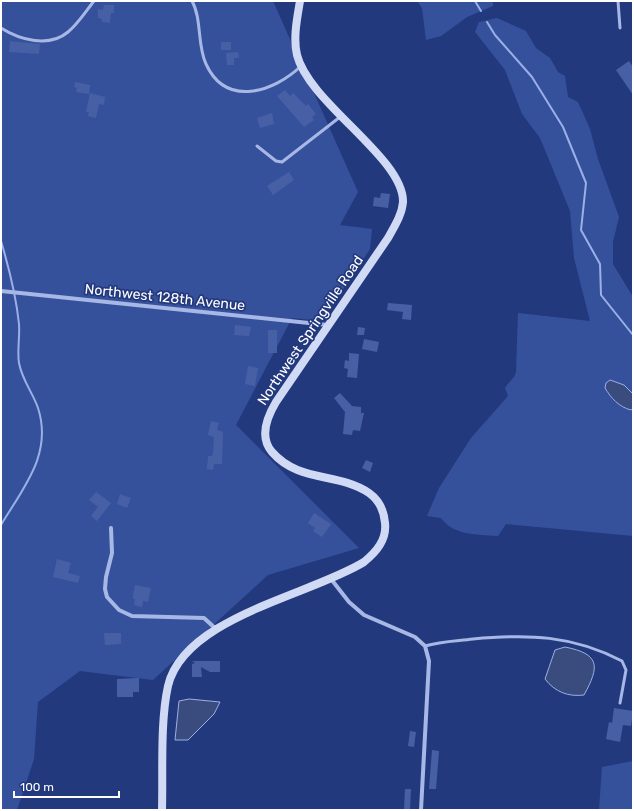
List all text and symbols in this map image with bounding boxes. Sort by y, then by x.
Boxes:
street label: Northwest Springville Road [254,252,367,408]
street label: Northwest 128th Avenue [84,281,246,314]
scale bar [14,773,119,799]
text: 100 m [20,780,54,794]

